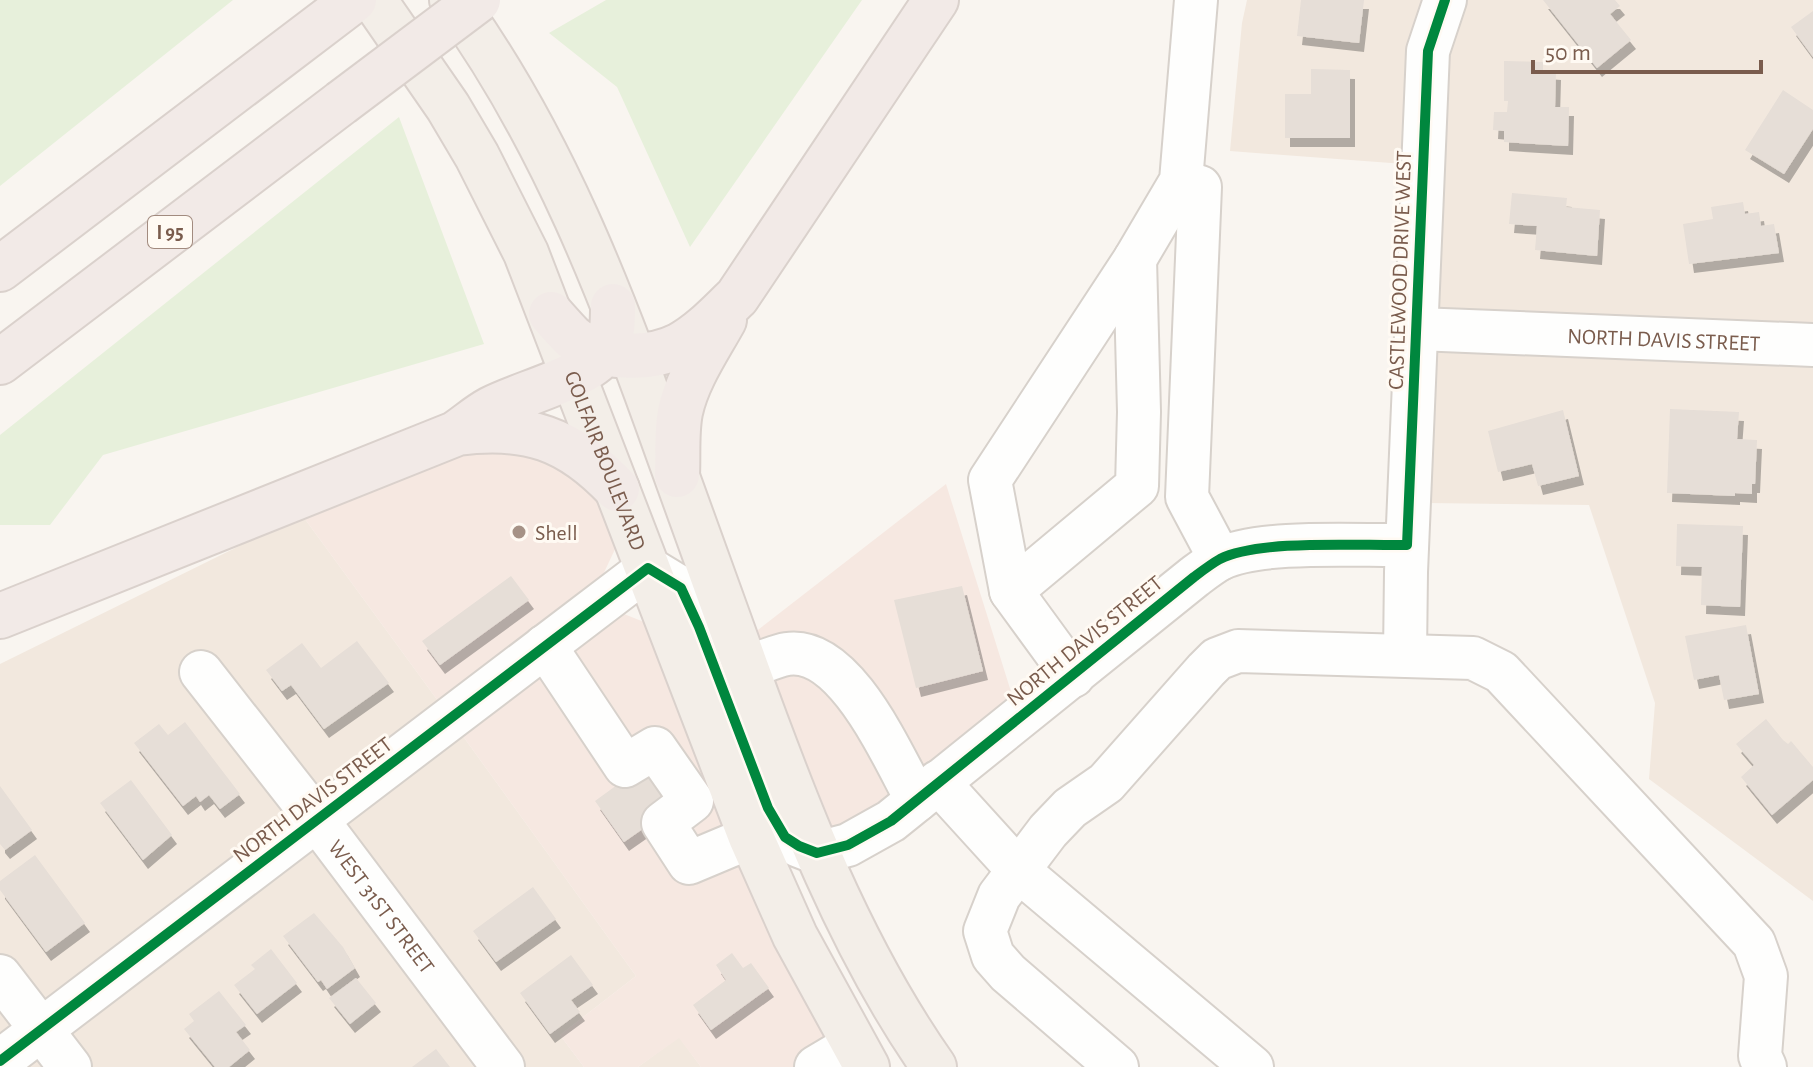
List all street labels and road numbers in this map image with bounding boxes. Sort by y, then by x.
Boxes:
street label: CASTLEWOOD DRIVE WEST [1385,150,1415,390]
road number: I 95 [148,216,192,248]
street label: NORTH DAVIS STREET [1567,325,1761,355]
street label: GOLFAIR BOULEVARD [561,368,649,554]
street label: NORTH DAVIS STREET [1003,571,1167,710]
street label: NORTH DAVIS STREET [229,733,396,867]
street label: WEST 31ST STREET [324,836,438,978]

